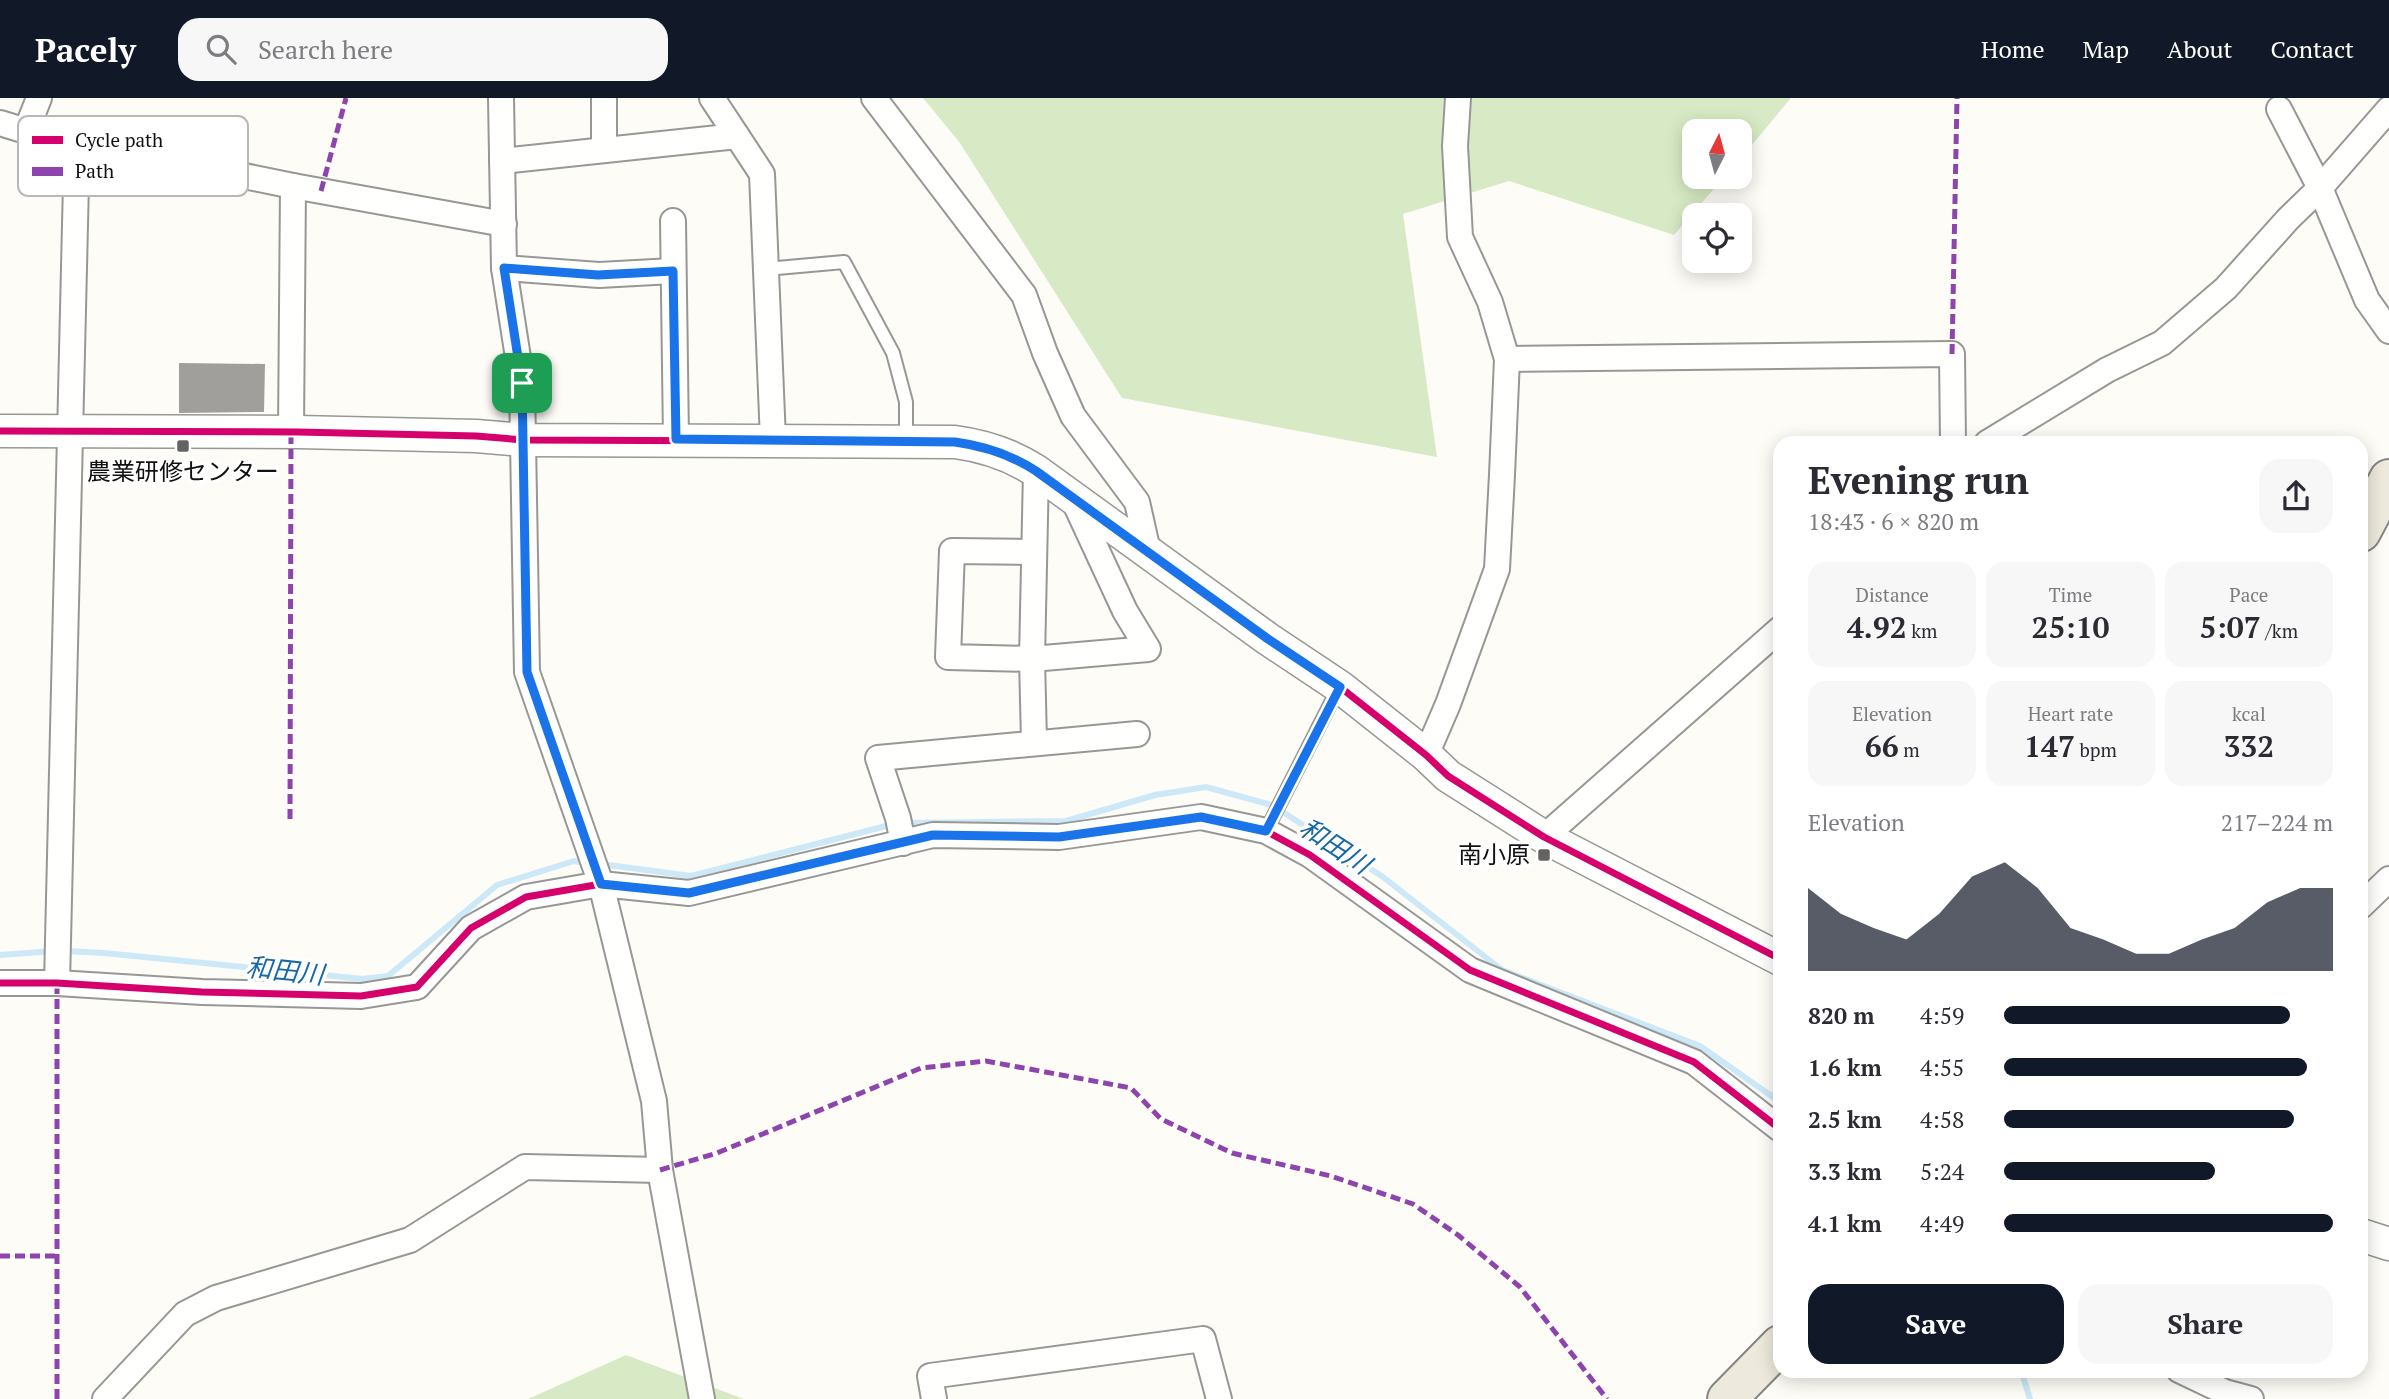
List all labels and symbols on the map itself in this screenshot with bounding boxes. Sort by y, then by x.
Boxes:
legend [18,116,248,196]
north arrow [1682,119,1752,189]
text: Cycle path [75,127,163,152]
text: Path [75,158,114,183]
pin [492,353,552,413]
marker: 農業研修センター [175,438,191,454]
place label: 農業研修センター [87,455,279,487]
water label: 和田川 [1294,810,1380,882]
place label: 南小原 [1458,838,1530,870]
marker: 南小原 [1536,847,1552,863]
water label: 和田川 [245,949,329,991]

